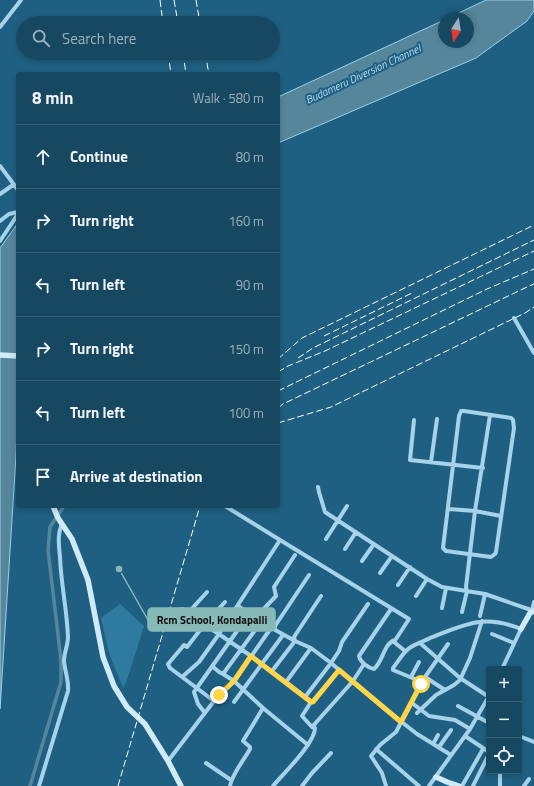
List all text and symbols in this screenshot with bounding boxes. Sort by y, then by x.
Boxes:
north arrow [438,12,474,48]
search box [16,16,280,60]
icon: search [30,27,52,49]
text: Search here [62,27,136,50]
water label: Budameru Diversion Channel [303,40,425,108]
text: 8 min [32,85,73,111]
text: Walk · 580 m [193,88,264,108]
text: Continue [70,145,128,168]
icon: ahead [32,146,54,168]
text: 80 m [236,147,264,167]
text: Turn right [70,209,134,232]
icon: right [32,210,54,232]
text: 160 m [228,211,264,231]
text: Turn left [70,273,125,296]
icon: left [32,274,54,296]
text: 90 m [236,275,264,295]
text: Turn right [70,337,134,360]
icon: right [32,338,54,360]
text: 150 m [228,339,264,359]
text: Turn left [70,401,125,424]
icon: left [32,402,54,424]
text: 100 m [228,403,264,423]
text: Arrive at destination [70,465,203,488]
icon: arrive [32,466,54,488]
callout: Rcm School, Kondapalli [148,608,275,631]
text: Rcm School, Kondapalli [157,612,267,628]
map controls [486,666,522,774]
button: + [486,666,522,702]
route start [412,675,430,693]
route end [210,686,228,704]
button: − [486,702,522,738]
button: locate [486,738,522,774]

